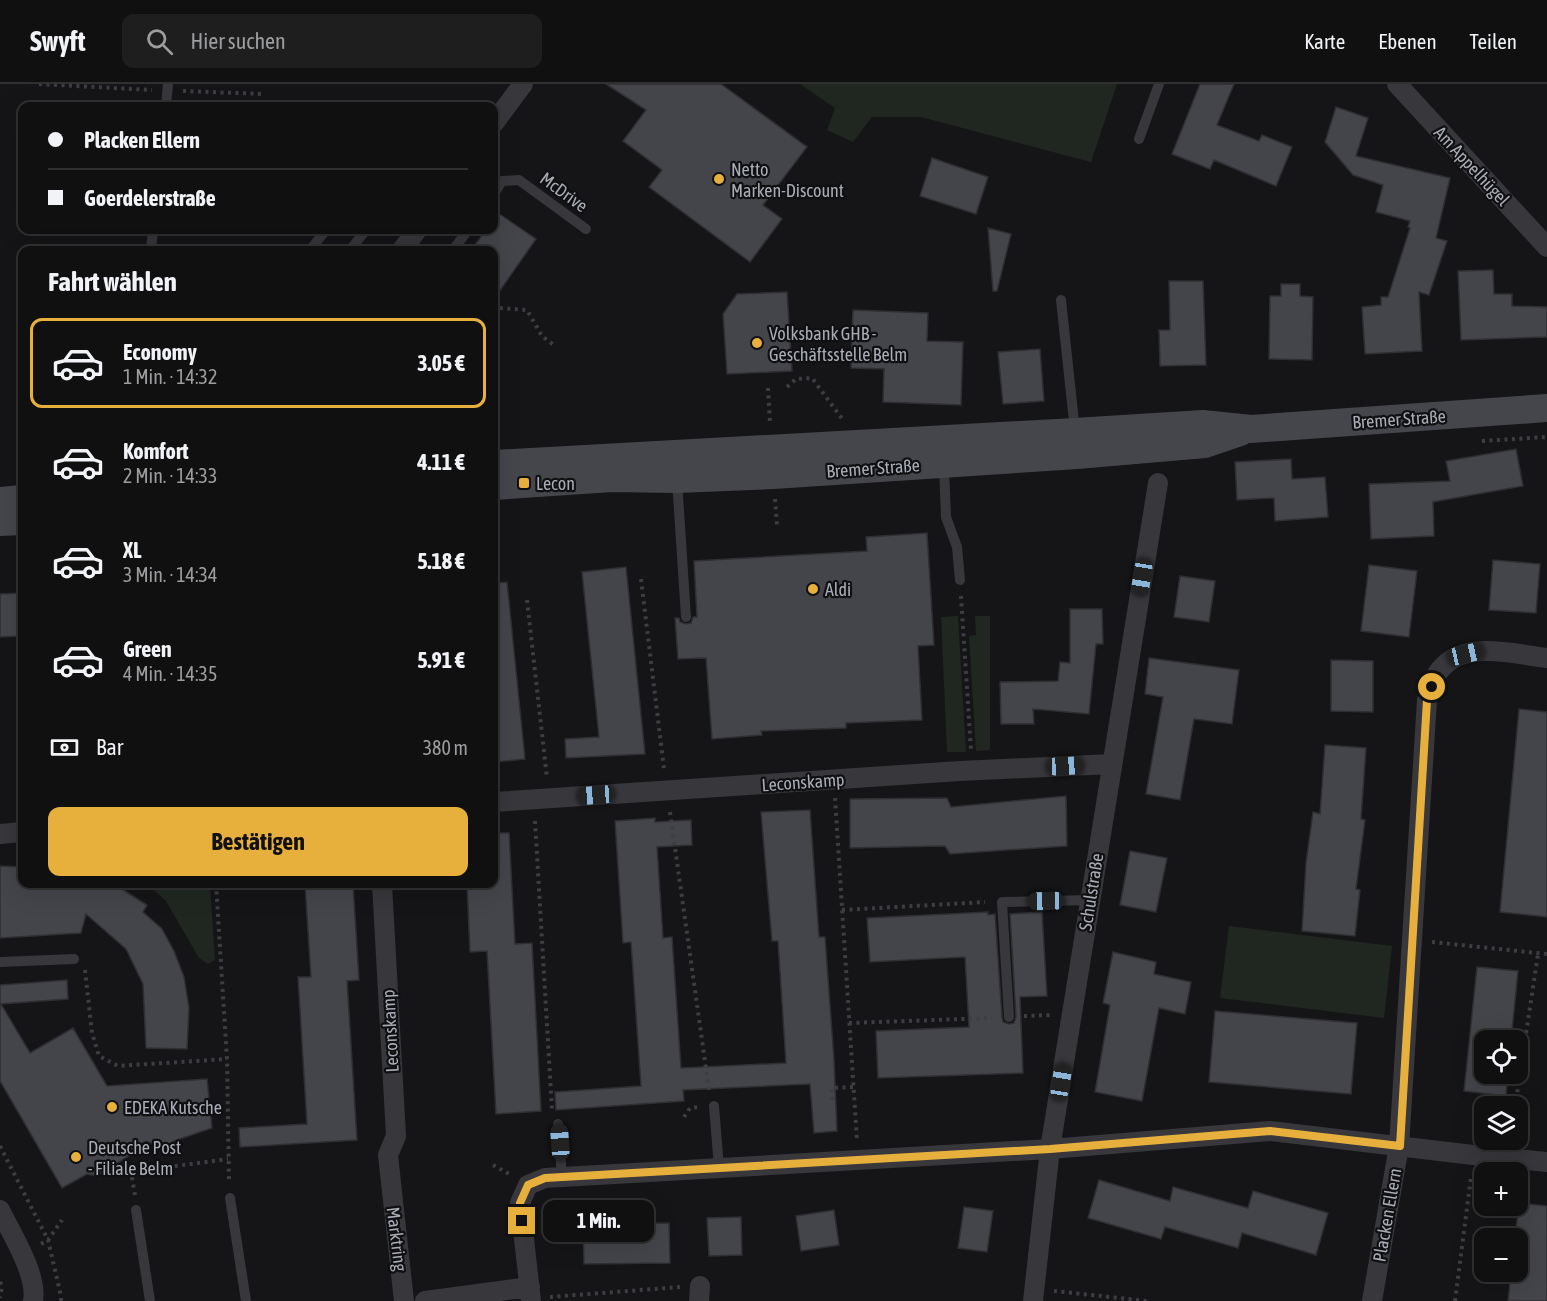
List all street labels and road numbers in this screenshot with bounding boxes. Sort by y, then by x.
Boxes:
street label: Am Appelhügel [1430,122,1514,210]
street label: McDrive [536,168,592,216]
street label: Bremer Straße [1352,405,1446,433]
street label: Bremer Straße [826,454,920,482]
street label: Leconskamp [761,769,845,795]
street label: Schulstraße [1075,852,1107,932]
street label: Leconskamp [377,989,403,1073]
street label: Placken Ellern [1368,1166,1406,1264]
street label: Marktring [383,1206,411,1273]

